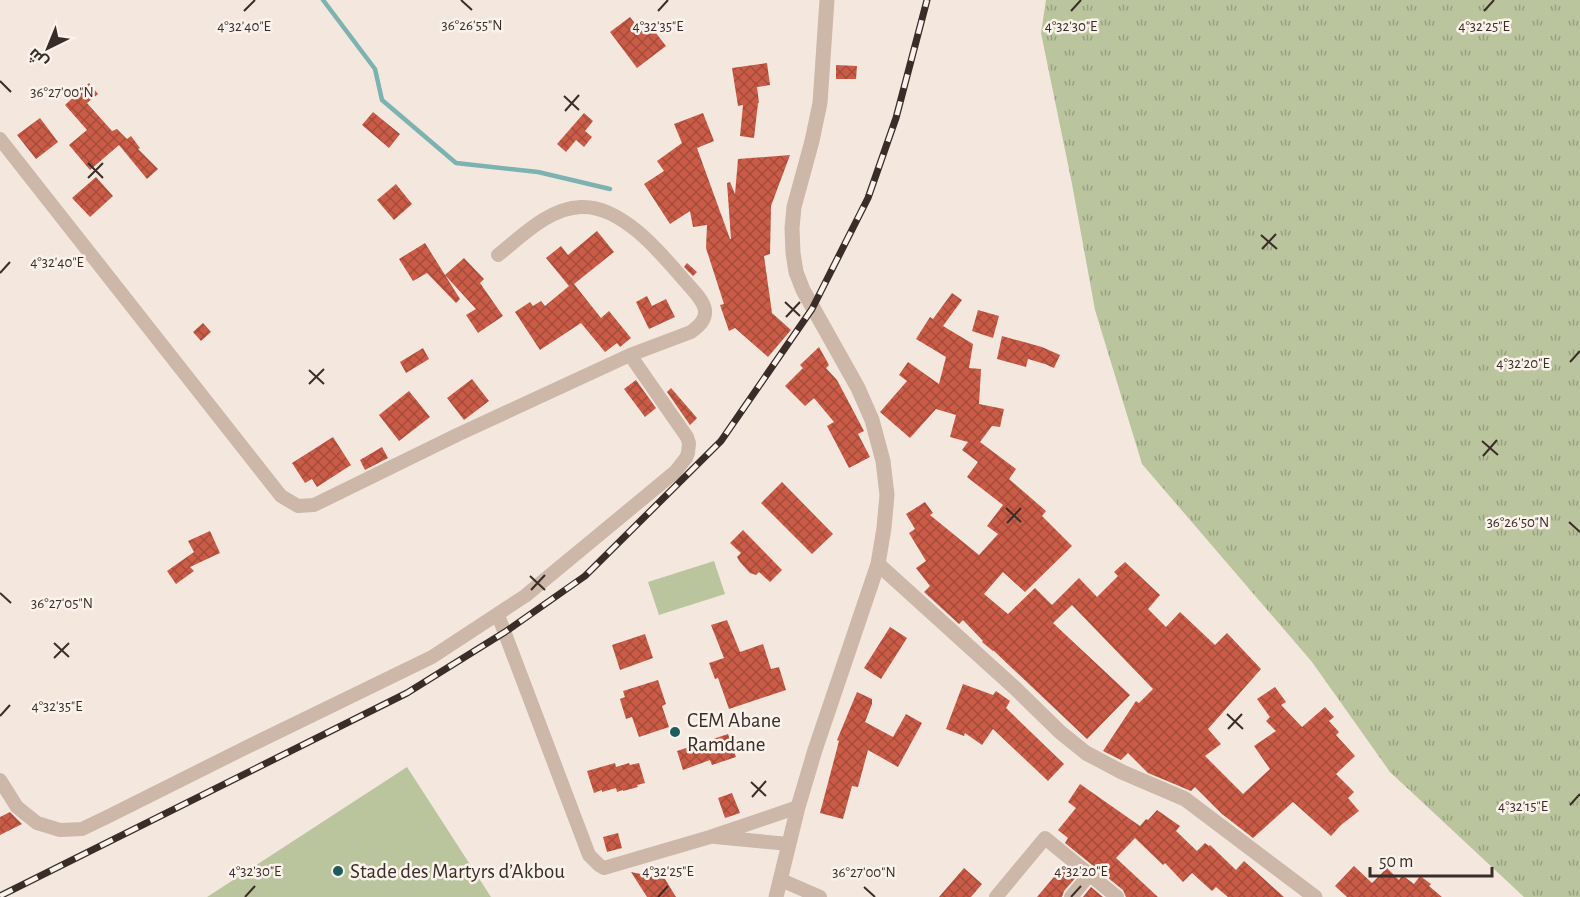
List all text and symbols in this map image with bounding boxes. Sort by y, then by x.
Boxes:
north arrow [18,18,78,78]
text: 36°26'55"N [442,18,502,33]
text: 4°32'40"E [217,19,271,34]
text: 4°32'35"E [633,19,684,34]
text: 4°32'30"E [1045,19,1097,34]
text: 4°32'25"E [1458,19,1510,34]
text: ش [25,45,52,72]
text: 36°27'00"N [30,85,94,100]
text: 4°32'40"E [30,255,84,270]
text: 4°32'20"E [1496,356,1550,371]
text: 36°26'50"N [1487,515,1549,530]
text: 36°27'05"N [31,596,93,611]
text: 4°32'35"E [32,699,83,714]
place label: CEM Abane Ramdane [687,710,781,755]
marker: CEM Abane Ramdane [668,725,682,739]
text: 4°32'15"E [1498,799,1548,814]
scale bar [1370,840,1492,878]
text: 50 m [1379,853,1413,871]
place label: Stade des Martyrs d’Akbou [350,861,565,882]
text: 4°32'30"E [229,864,281,879]
marker: Stade des Martyrs d’Akbou [331,864,345,878]
text: 4°32'25"E [642,864,694,879]
text: 4°32'20"E [1054,864,1108,879]
text: 36°27'00"N [832,865,896,880]

